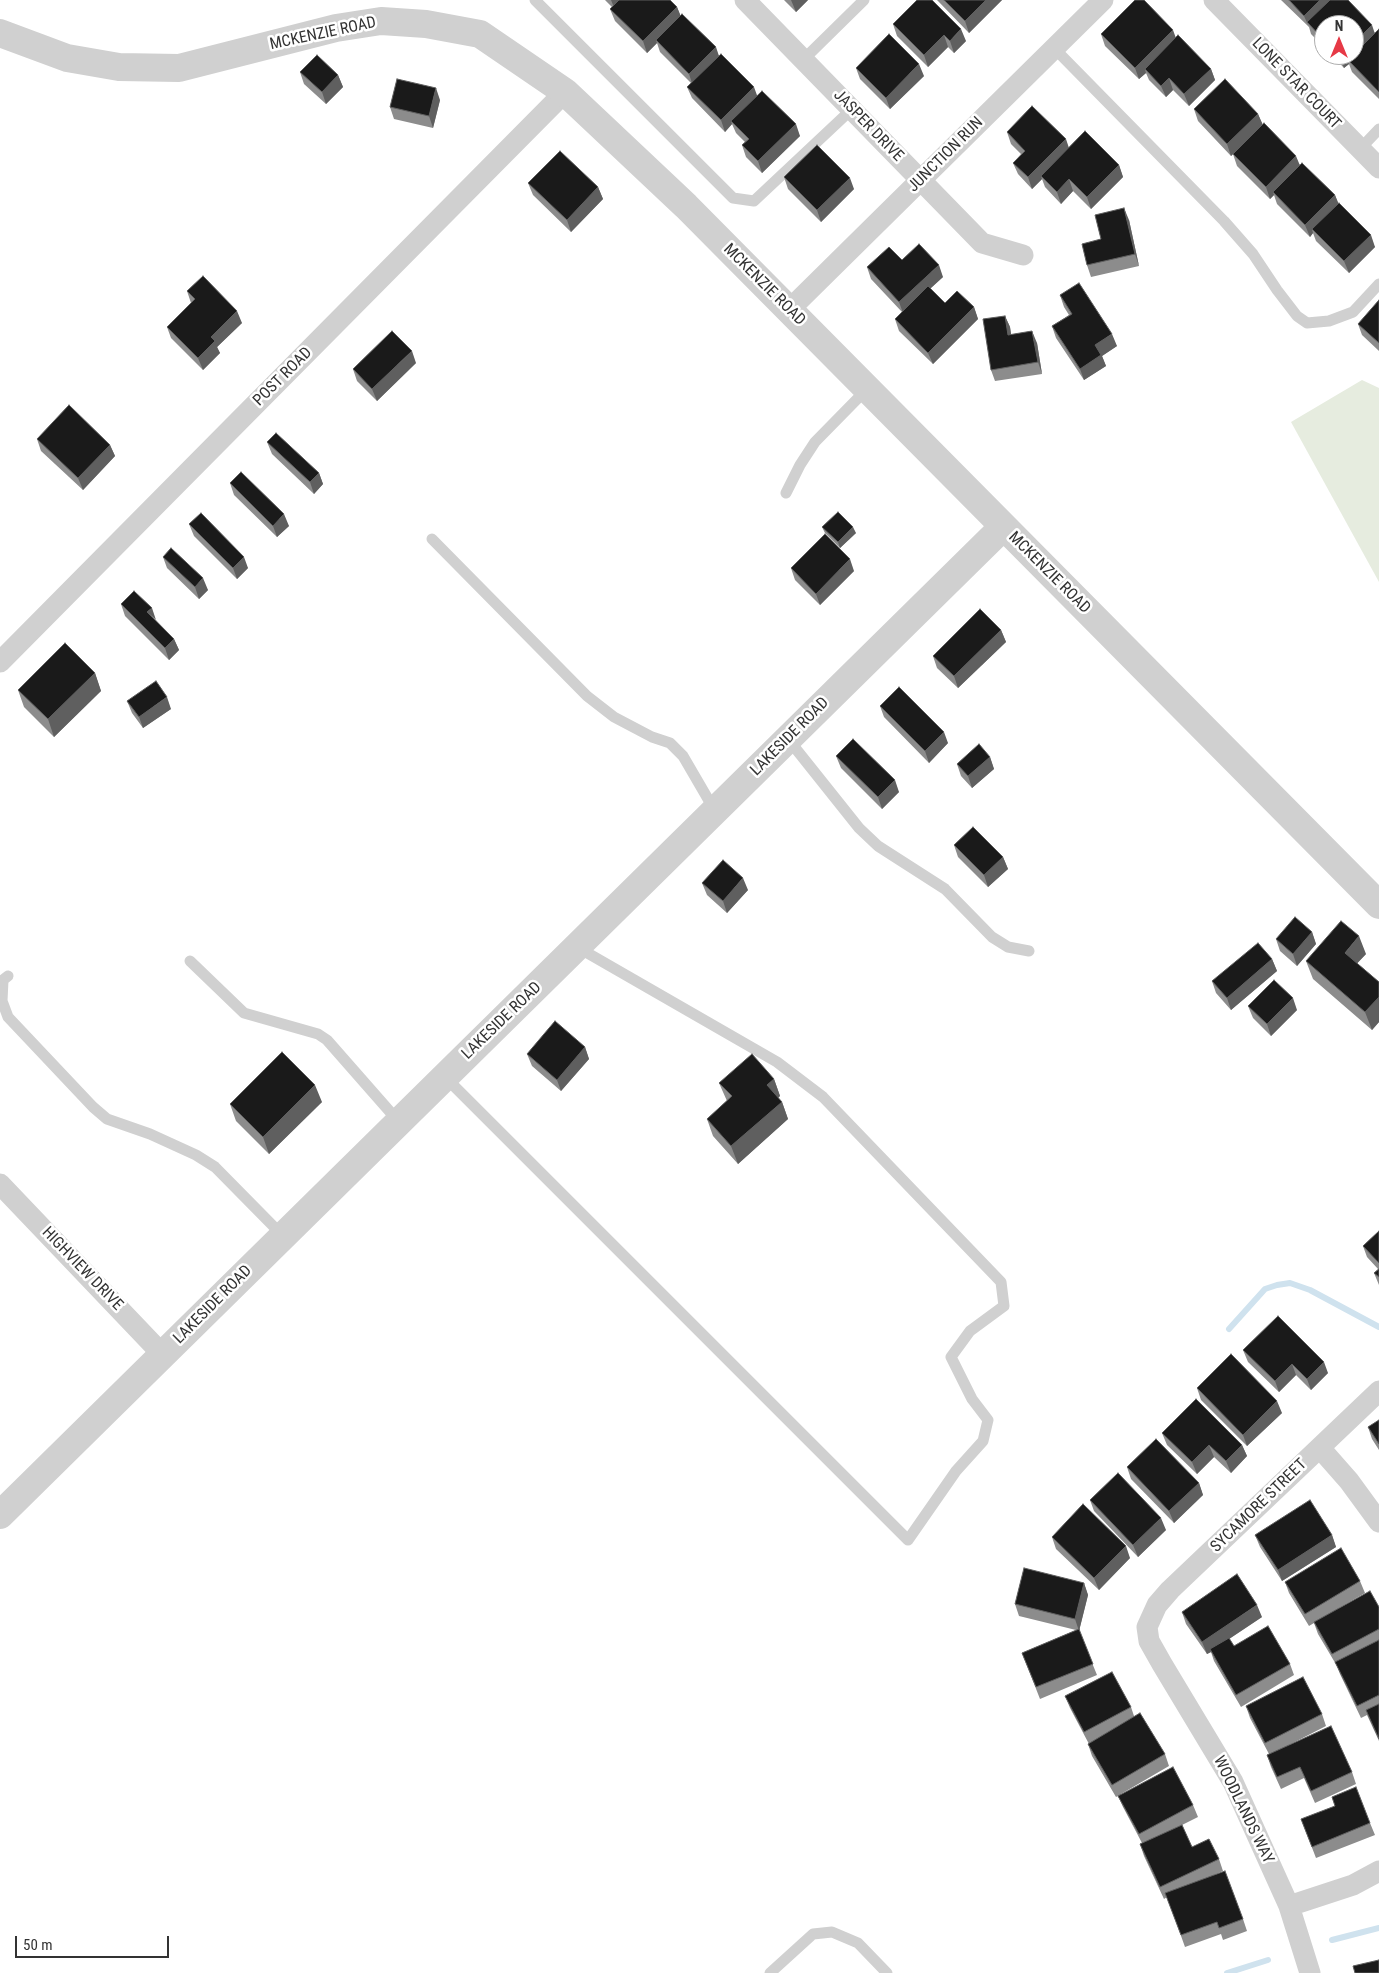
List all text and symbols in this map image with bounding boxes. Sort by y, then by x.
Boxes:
street label: MCKENZIE ROAD [268,13,378,55]
north arrow [1314,15,1364,65]
text: N [1335,18,1343,34]
street label: LONE STAR COURT [1248,34,1344,134]
street label: JASPER DRIVE [829,86,907,166]
street label: JUNCTION RUN [904,113,988,197]
street label: MCKENZIE ROAD [719,240,809,330]
street label: POST ROAD [250,344,316,410]
street label: MCKENZIE ROAD [1004,528,1094,618]
street label: LAKESIDE ROAD [747,694,833,780]
street label: LAKESIDE ROAD [458,978,546,1064]
street label: HIGHVIEW DRIVE [37,1223,127,1315]
street label: LAKESIDE ROAD [170,1262,256,1348]
street label: SYCAMORE STREET [1207,1455,1311,1557]
street label: WOODLANDS WAY [1209,1753,1277,1867]
scale bar [18,1926,171,1958]
text: 50 m [23,1936,53,1954]

